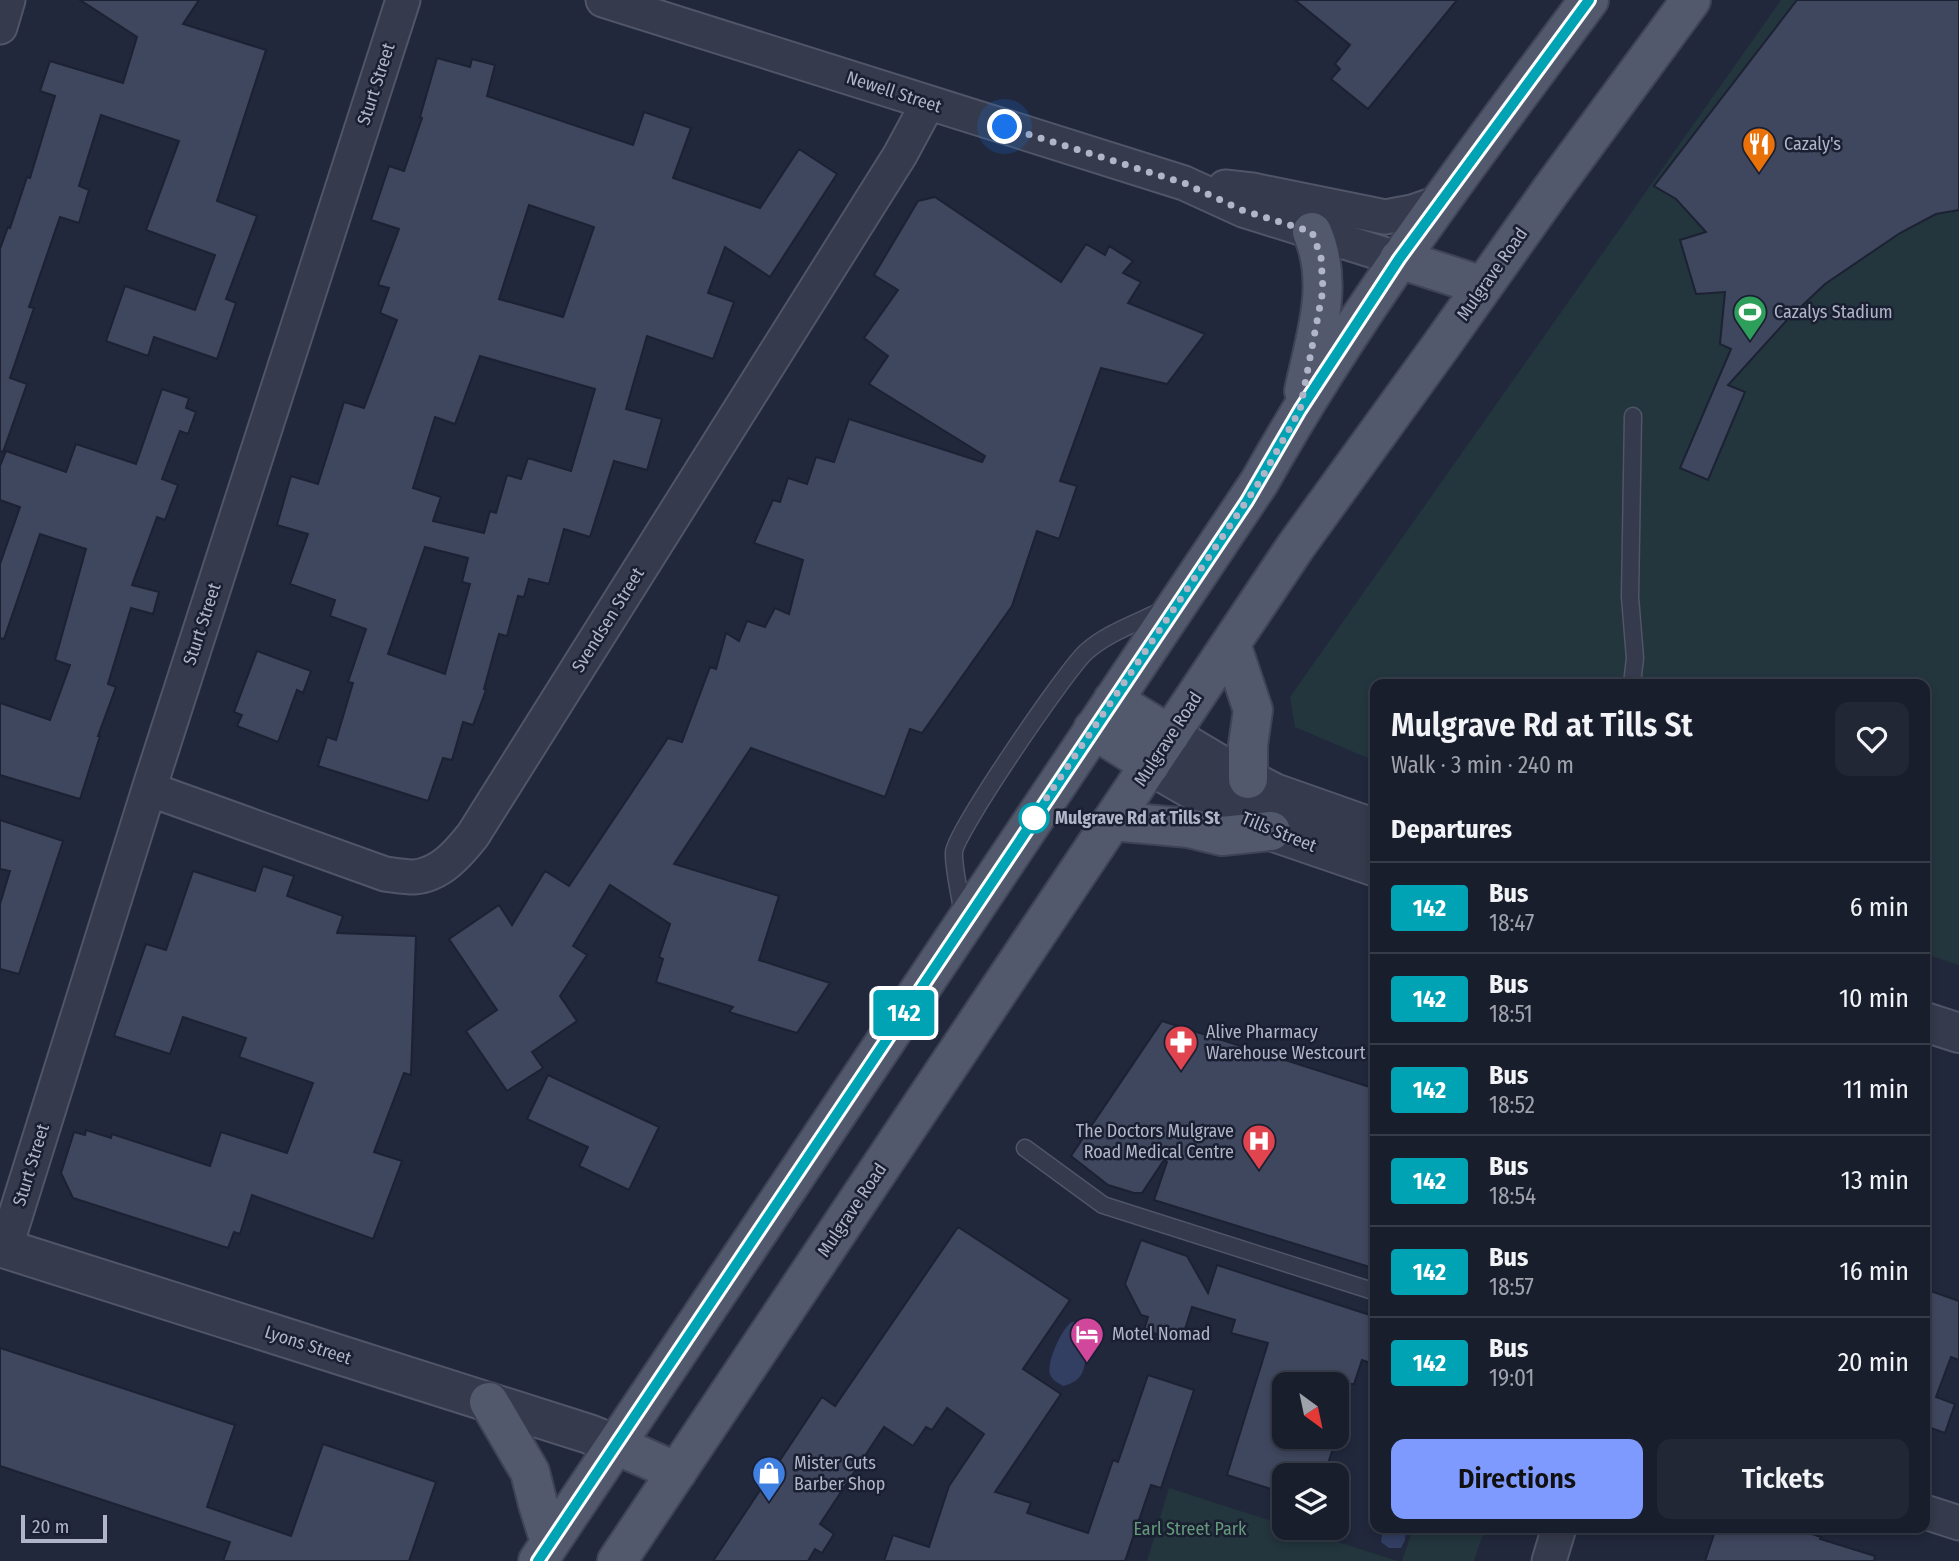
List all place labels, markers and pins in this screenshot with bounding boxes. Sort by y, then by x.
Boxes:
restaurant icon: Cazaly's [1740,125,1778,174]
place label: Cazaly's [1784,133,1841,155]
sports icon: Cazalys Stadium [1731,293,1769,342]
place label: Cazalys Stadium [1774,301,1893,323]
marker: Mulgrave Rd at Tills St [1019,803,1049,833]
place label: Mulgrave Rd at Tills St [1055,807,1221,829]
place label: Alive Pharmacy Warehouse Westcourt [1206,1021,1366,1064]
pharmacy icon: Alive Pharmacy Warehouse Westcourt [1162,1023,1200,1072]
place label: The Doctors Mulgrave Road Medical Centre [1076,1120,1234,1163]
hospital icon: The Doctors Mulgrave Road Medical Centre [1240,1122,1278,1171]
hotel icon: Motel Nomad [1068,1315,1106,1364]
place label: Motel Nomad [1112,1323,1210,1345]
place label: Mister Cuts Barber Shop [794,1452,885,1495]
shop icon: Mister Cuts Barber Shop [750,1454,788,1503]

